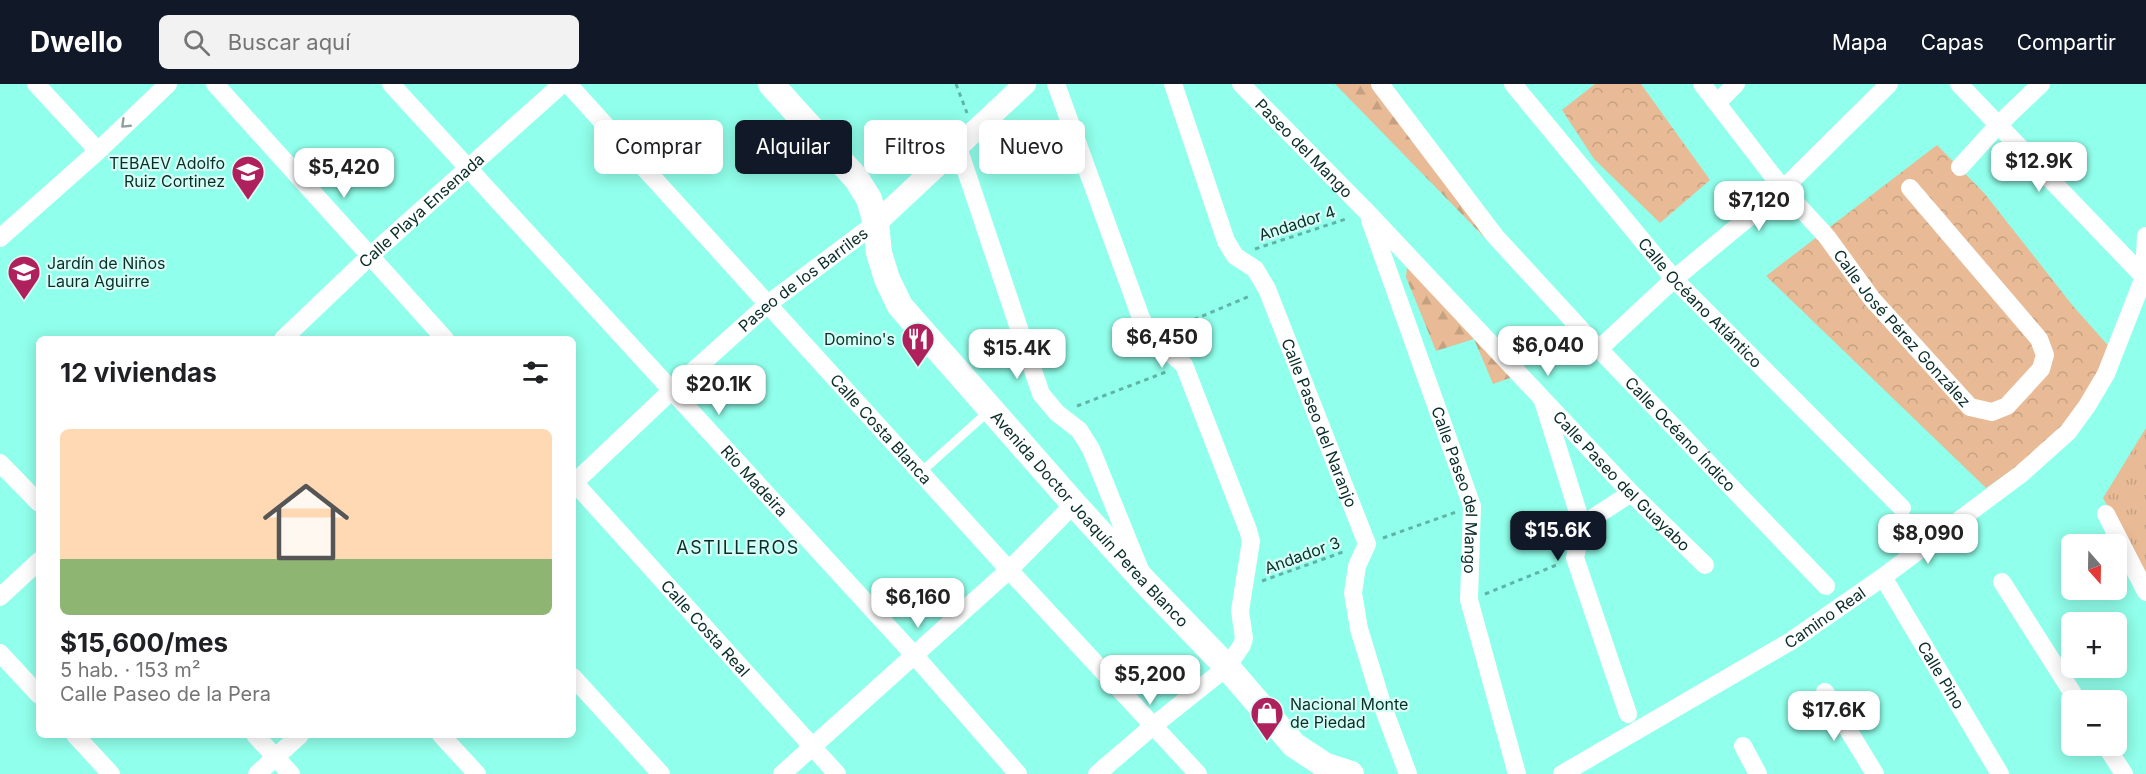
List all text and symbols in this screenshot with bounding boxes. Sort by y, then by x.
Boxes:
search box [159,15,579,69]
text: Dwello [30,25,123,59]
icon: search [180,26,213,59]
text: Buscar aquí [228,29,350,55]
text: Mapa [1832,30,1888,55]
text: Capas [1921,30,1984,55]
text: Compartir [2017,30,2116,55]
street label: Paseo del Mango [1251,94,1357,202]
one-way arrow [122,117,133,128]
chip: Comprar [594,120,723,174]
chip: Alquilar [735,120,852,174]
chip: Filtros [864,120,967,174]
chip: Nuevo [979,120,1085,174]
pin: $12.9K [1990,142,2088,193]
pin: $5,420 [295,148,393,199]
street label: Calle Playa Ensenada [354,149,488,272]
text: $12.9K [2005,149,2073,173]
place label: TEBAEV Adolfo Ruiz Cortinez [109,153,225,191]
school or university icon: TEBAEV Adolfo Ruiz Cortinez [230,154,266,201]
text: $5,420 [308,155,380,179]
pin: $7,120 [1710,181,1808,232]
text: $7,120 [1728,188,1790,212]
street label: Andador 4 [1256,201,1338,245]
street label: Paseo de los Barriles [734,223,872,336]
street label: Calle Océano Atlántico [1634,233,1766,372]
street label: Calle José Pérez González [1829,245,1975,411]
place label: Jardín de Niños Laura Aguirre [47,253,166,291]
school or university icon: Jardín de Niños Laura Aguirre [6,254,42,301]
pin: $6,450 [1113,318,1211,369]
restaurant icon: Domino's [900,321,936,368]
text: $6,450 [1126,325,1198,349]
pin: $6,040 [1499,326,1597,377]
place label: Domino's [824,329,895,349]
pin: $15.4K [968,329,1066,380]
text: $6,040 [1512,333,1584,357]
street label: Calle Paseo del Naranjo [1277,335,1362,510]
text: $15.4K [983,336,1051,360]
icon: filters [519,356,552,389]
text: 12 viviendas [60,357,217,388]
pin: $20.1K [670,365,768,416]
street label: Calle Costa Blanca [826,370,936,488]
text: $20.1K [686,372,752,396]
street label: Calle Océano Índico [1621,372,1740,496]
street label: Calle Paseo del Mango [1427,404,1482,574]
street label: Calle Paseo del Guayabo [1549,406,1695,555]
street label: Avenida Doctor Joaquín Perea Blanco [987,407,1193,631]
street label: Río Madeira [717,441,792,521]
icon: home [252,468,360,576]
pin: $15.6K [1509,511,1607,562]
pin: $8,090 [1879,514,1977,565]
text: $15.6K [1524,518,1592,542]
text: $8,090 [1892,521,1964,545]
street label: Andador 3 [1261,532,1343,578]
north arrow [2061,534,2127,600]
map controls [2061,534,2127,756]
district label: ASTILLEROS [676,537,800,558]
street label: Calle Costa Real [657,576,754,681]
pin: $6,160 [869,578,967,629]
street label: Camino Real [1781,582,1869,653]
text: $6,160 [885,585,951,609]
button: + [2061,612,2127,678]
text: $15,600/mes [60,627,228,658]
street label: Calle Pino [1913,638,1969,713]
pin: $5,200 [1101,655,1199,706]
text: 5 hab. · 153 m² [60,658,201,682]
text: $5,200 [1114,662,1186,686]
text: Calle Paseo de la Pera [60,682,271,706]
button: − [2061,690,2127,756]
pin: $17.6K [1785,691,1883,742]
place label: Nacional Monte de Piedad [1290,694,1408,732]
shop icon: Nacional Monte de Piedad [1249,695,1285,742]
text: $17.6K [1802,698,1866,722]

